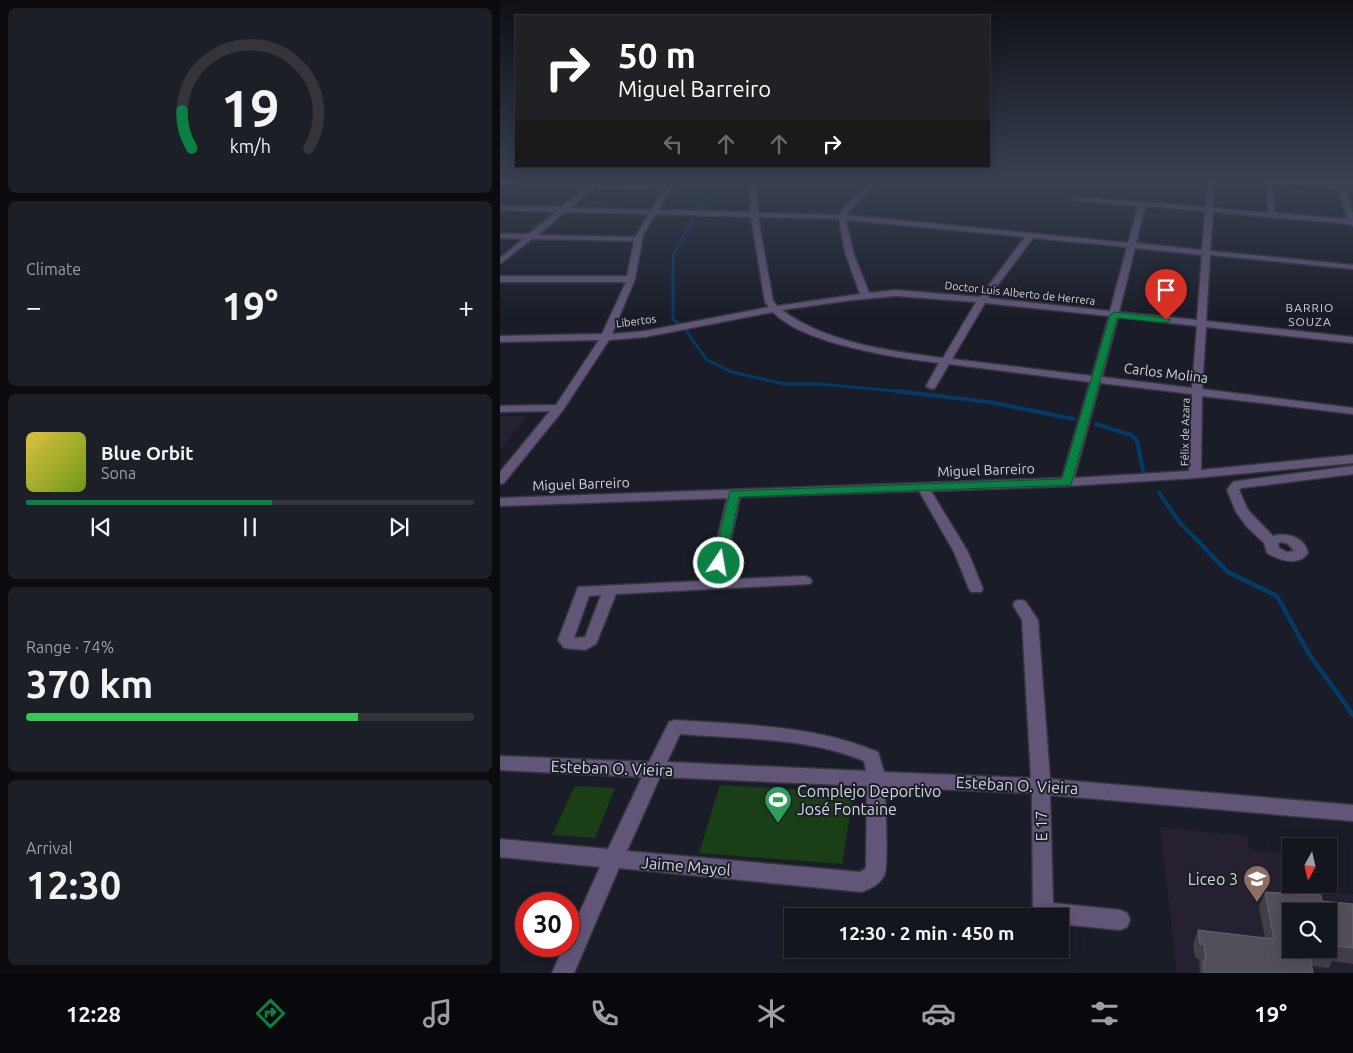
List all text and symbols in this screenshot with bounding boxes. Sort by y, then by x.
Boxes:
icon: right [535,35,600,100]
text: 50 m [618,35,696,75]
text: Miguel Barreiro [618,76,771,101]
text: 19 [221,79,279,137]
icon: left [659,130,687,158]
icon: ahead [712,130,740,158]
icon: ahead [765,130,793,158]
icon: right [818,130,846,158]
text: km/h [229,136,271,156]
text: Climate [26,260,81,278]
pin [1145,269,1187,320]
icon: arrive [1152,276,1180,304]
street label: Doctor Luis Alberto de Herrera [944,279,1096,307]
text: 19° [222,285,278,327]
text: − [26,291,42,322]
text: + [458,291,474,322]
district label: BARRIO SOUZA [1286,301,1334,328]
street label: Libertos [615,313,657,329]
street label: Carlos Molina [1123,360,1209,386]
street label: Félix de Azara [1178,398,1192,466]
text: Blue Orbit [101,442,194,464]
street label: Miguel Barreiro [937,460,1035,480]
text: Sona [101,464,136,482]
street label: Miguel Barreiro [532,474,630,494]
icon: previous [87,513,115,541]
icon: pause [236,513,264,541]
icon: next [385,513,413,541]
position arrow [692,536,744,588]
text: Range · 74% [26,638,114,656]
text: 370 km [26,663,153,705]
street label: Esteban O. Vieira [550,757,674,779]
street label: Esteban O. Vieira [955,773,1079,797]
place label: Complejo Deportivo José Fontaine [797,782,941,818]
sports icon: Complejo Deportivo José Fontaine [763,785,793,824]
street label: E 17 [1032,810,1050,842]
north arrow [1282,838,1338,892]
map controls [1282,838,1337,958]
text: Arrival [26,839,73,857]
street label: Jaime Mayol [641,853,731,879]
text: 12:30 [26,864,121,906]
school or university icon: Liceo 3 [1242,864,1272,903]
place label: Liceo 3 [1188,870,1238,888]
speed limit sign: 30 [515,892,580,957]
button: search [1282,903,1337,958]
text: 12:30 · 2 min · 450 m [839,922,1014,944]
icon: directions [253,996,288,1031]
icon: music [420,996,455,1031]
icon: phone [587,996,622,1031]
icon: climate [754,996,789,1031]
icon: car [921,996,956,1031]
icon: filters [1087,996,1122,1031]
text: 12:28 [66,1001,121,1026]
text: 19° [1254,1001,1287,1026]

